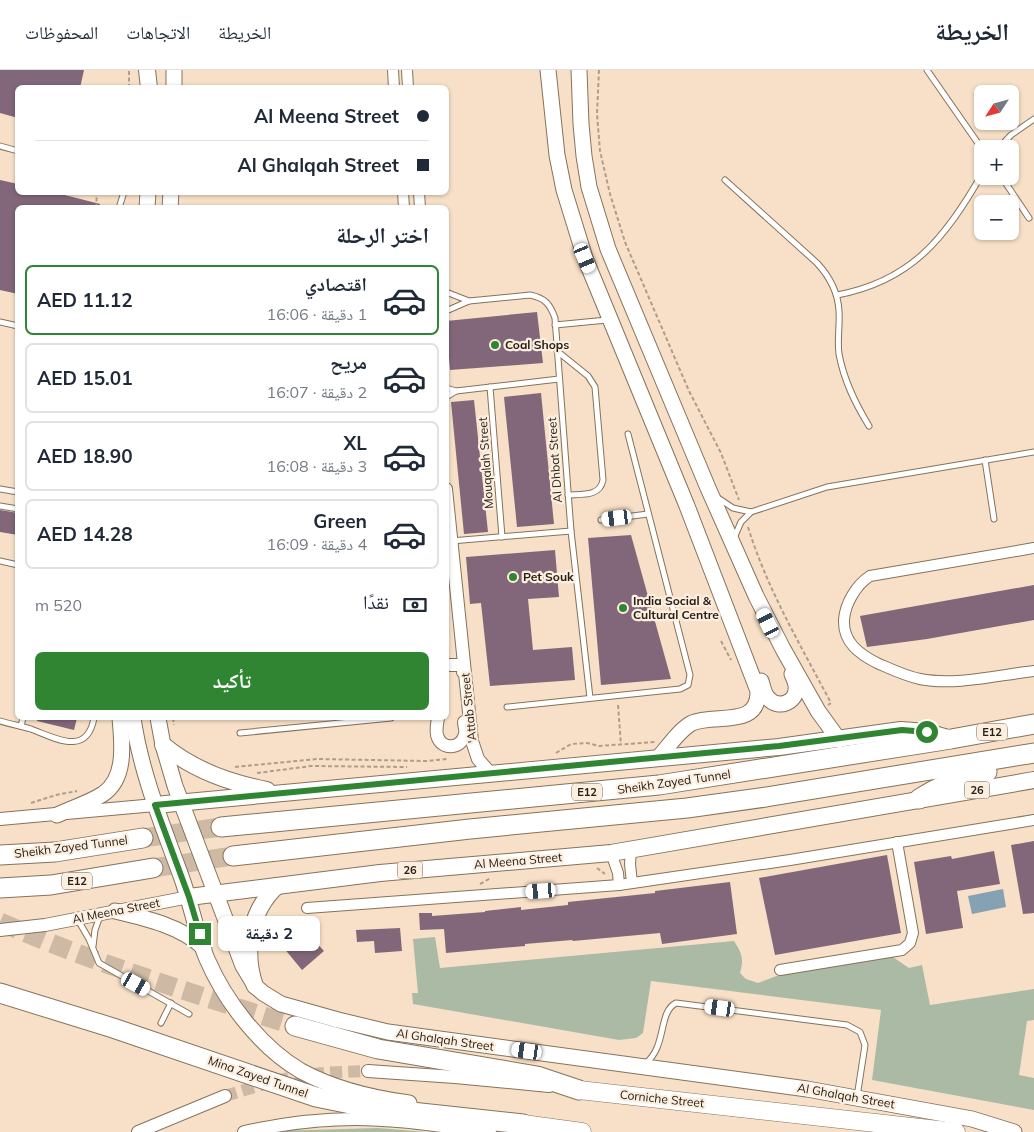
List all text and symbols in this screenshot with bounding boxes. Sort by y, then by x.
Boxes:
text: الخريطة [935,16,1009,46]
text: المحفوظات [25,21,98,44]
text: الاتجاهات [126,21,190,44]
text: الخريطة [218,21,271,44]
north arrow [974,85,1019,130]
map controls [974,85,1019,240]
text: Al Meena Street [254,104,399,128]
button: + [974,140,1019,185]
text: Al Ghalqah Street [237,153,399,177]
button: − [974,195,1019,240]
text: اختر الرحلة [336,221,429,249]
car [572,241,597,275]
text: اقتصادي [305,272,367,296]
icon: car [382,278,427,323]
text: AED 11.12 [37,288,133,312]
text: 1 دقيقة · 16:06 [267,304,367,324]
place label: Coal Shops [505,337,569,352]
marker: Coal Shops [489,339,501,351]
text: مريح [330,350,367,374]
icon: car [382,356,427,401]
text: AED 15.01 [37,366,133,390]
text: 2 دقيقة · 16:07 [267,382,367,402]
street label: Mouqalah Street [475,417,496,509]
street label: Al Dhbat Street [544,417,565,503]
text: XL [344,431,367,455]
icon: car [382,434,427,479]
text: AED 18.90 [37,444,133,468]
text: 3 دقيقة · 16:08 [267,456,367,476]
text: Green [313,509,367,533]
car [601,509,632,527]
icon: car [382,512,427,557]
text: AED 14.28 [37,522,133,546]
text: 4 دقيقة · 16:09 [267,534,367,554]
place label: Pet Souk [523,569,574,584]
marker: Pet Souk [507,571,519,583]
text: نقدًا [363,590,389,614]
icon: cash [401,591,429,619]
place label: India Social & Cultural Centre [633,593,719,622]
text: 520 m [35,595,82,615]
marker: India Social & Cultural Centre [617,602,629,614]
car [754,606,781,640]
button: تأكيد [35,652,429,710]
street label: 'Attab Street [457,672,480,744]
route start [916,721,938,743]
road number: E12 [977,724,1007,740]
street label: Sheikh Zayed Tunnel [616,766,732,797]
road number: 26 [964,782,990,798]
road number: E12 [572,784,602,800]
street label: Sheikh Zayed Tunnel [13,832,129,861]
street label: Al Meena Street [473,849,563,872]
road number: 26 [398,862,422,878]
road number: E12 [62,872,92,889]
car [525,882,556,900]
street label: Al Meena Street [71,895,161,926]
callout: 2 دقيقة [218,916,320,952]
route end [189,923,211,945]
text: 2 دقيقة [245,923,293,943]
car [119,970,152,998]
car [704,998,735,1018]
street label: Al Ghalqah Street [395,1025,495,1054]
car [511,1041,542,1061]
street label: Mina Zayed Tunnel [206,1052,310,1101]
street label: Al Ghalqah Street [796,1080,896,1111]
street label: Corniche Street [619,1087,705,1110]

